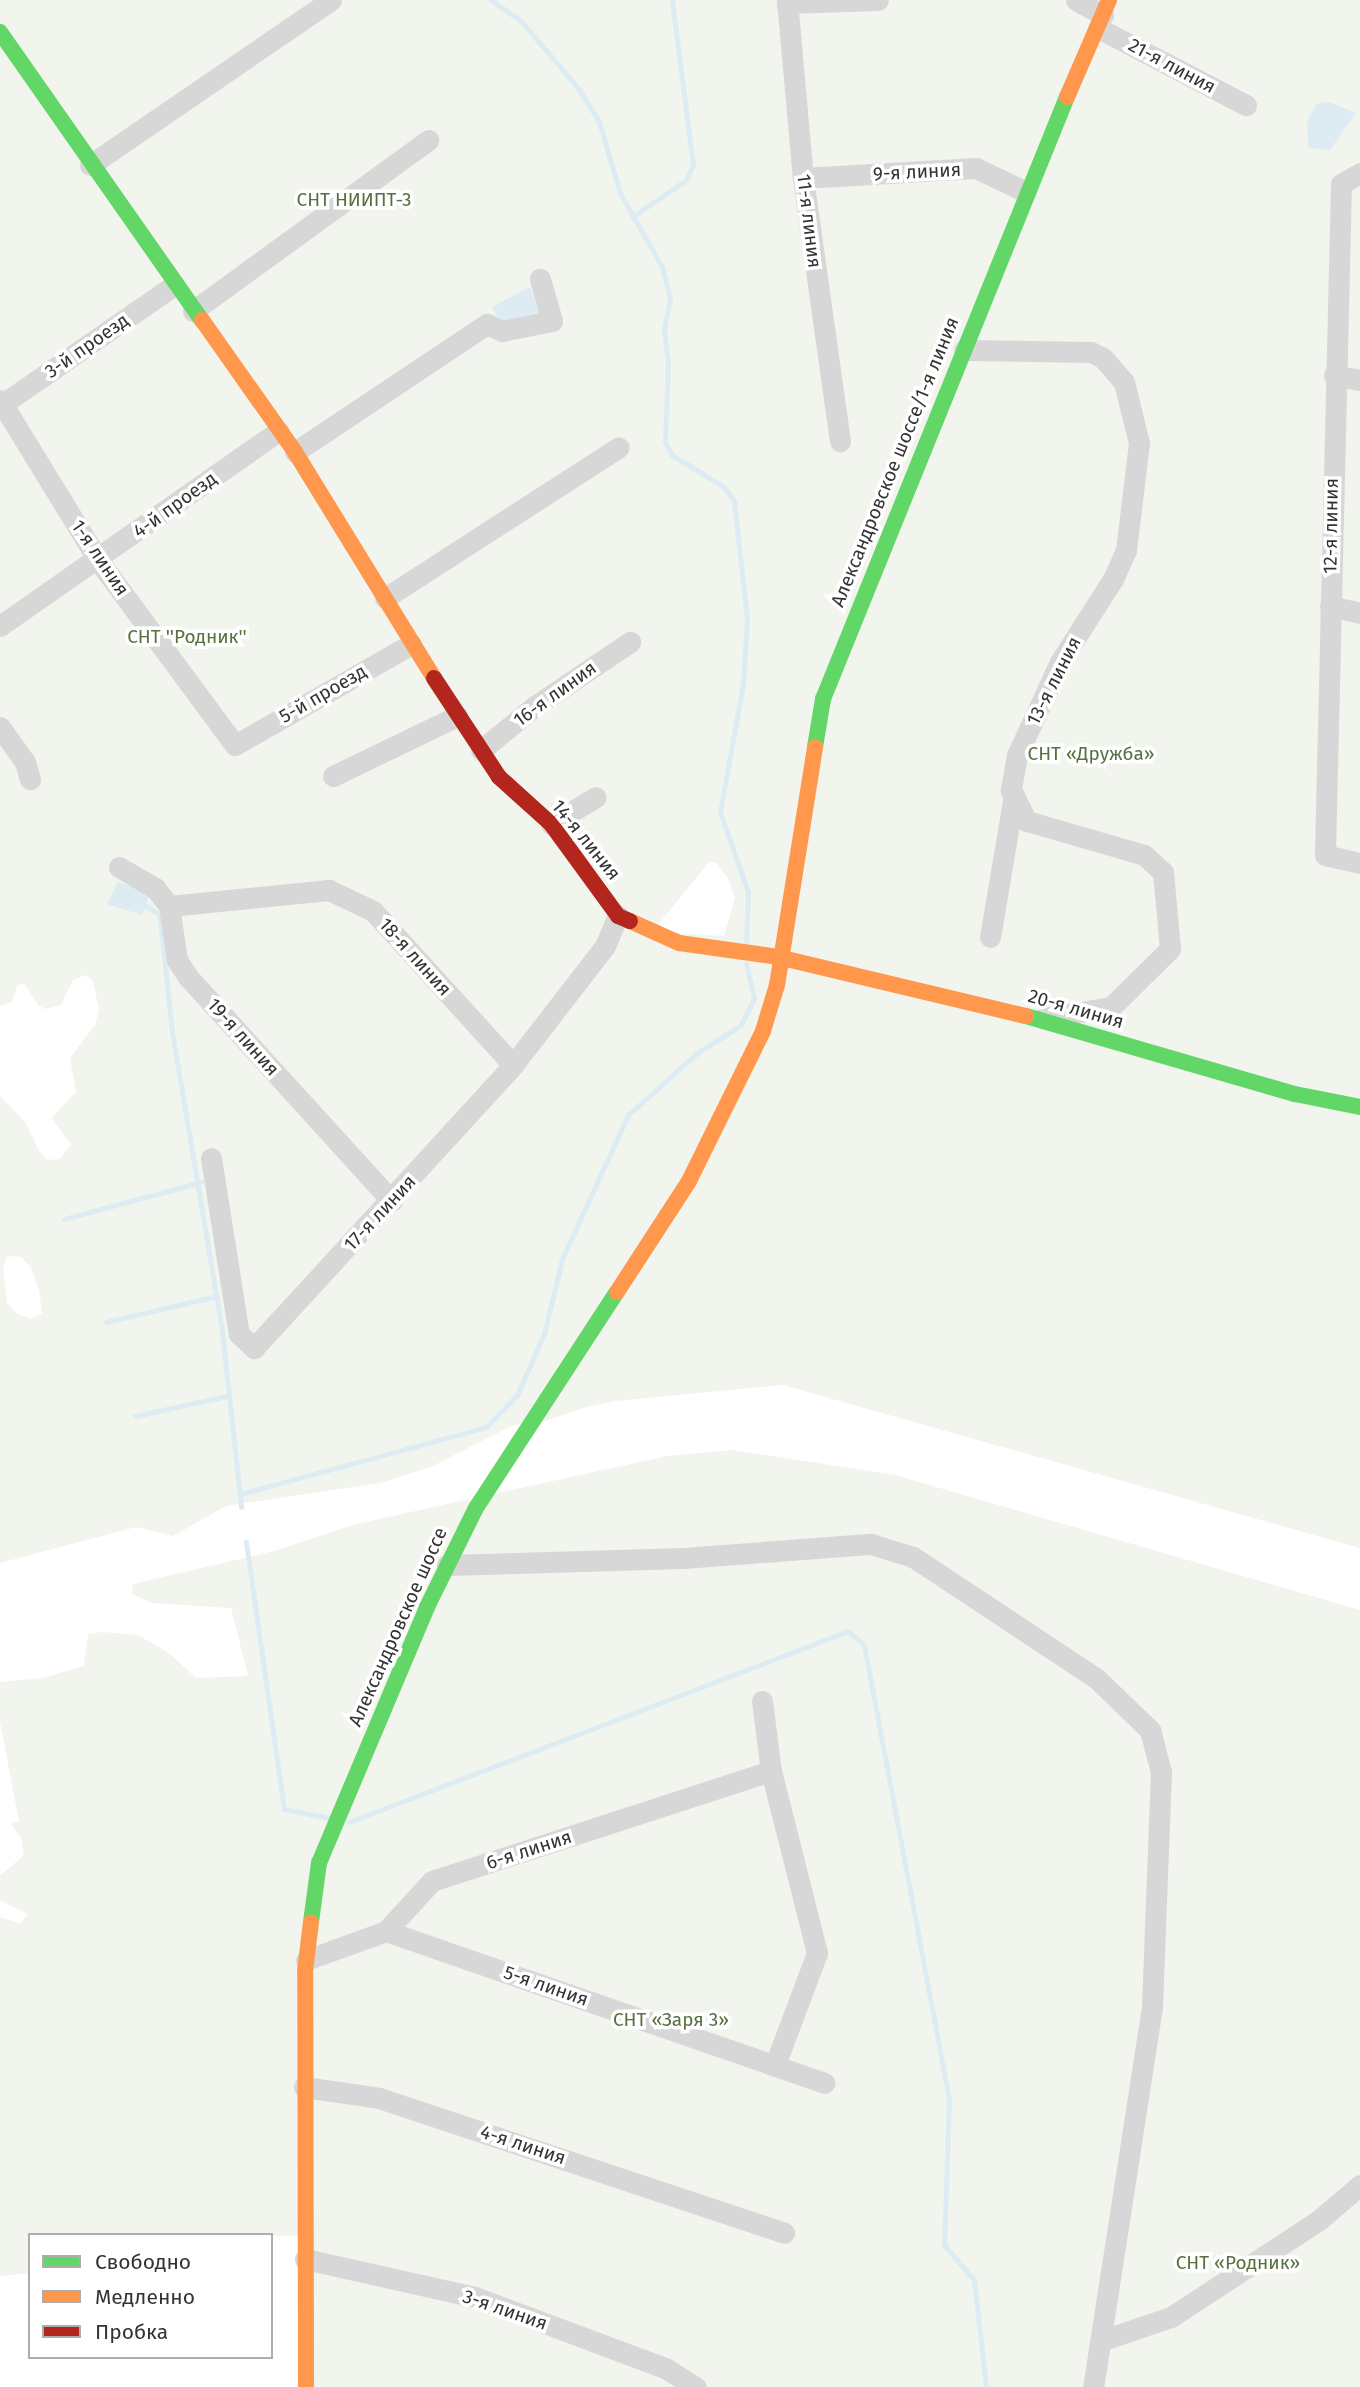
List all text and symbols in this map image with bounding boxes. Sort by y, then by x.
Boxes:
street label: 21-я линия [1124,34,1220,98]
street label: 9-я линия [872,158,962,186]
street label: 11-я линия [792,173,826,269]
park label: СНТ НИИПТ-3 [297,189,411,211]
street label: 3-й проезд [41,309,133,383]
street label: Александровское шоссе/1-я линия [826,314,964,610]
street label: 4-й проезд [129,467,221,543]
street label: 12-я линия [1319,478,1343,574]
street label: 1-я линия [66,516,134,600]
park label: СНТ ''Родник'' [127,626,247,648]
street label: 13-я линия [1022,633,1086,729]
street label: 16-я линия [509,656,601,732]
street label: 5-й проезд [275,660,371,728]
park label: СНТ «Дружба» [1028,743,1154,765]
street label: 14-я линия [547,795,625,885]
street label: 18-я линия [374,913,456,1001]
street label: 20-я линия [1026,984,1126,1034]
street label: 19-я линия [202,993,284,1081]
street label: 17-я линия [339,1170,421,1256]
street label: Александровское шоссе [344,1524,452,1730]
street label: 6-я линия [483,1825,575,1875]
street label: 5-я линия [501,1961,591,2011]
park label: СНТ «Заря 3» [613,2009,729,2031]
street label: 4-я линия [477,2120,569,2170]
legend [28,2233,273,2359]
text: Свободно [95,2249,191,2275]
park label: СНТ «Родник» [1176,2252,1300,2274]
text: Медленно [95,2284,195,2310]
street label: 3-я линия [460,2285,550,2335]
text: Пробка [95,2319,168,2345]

